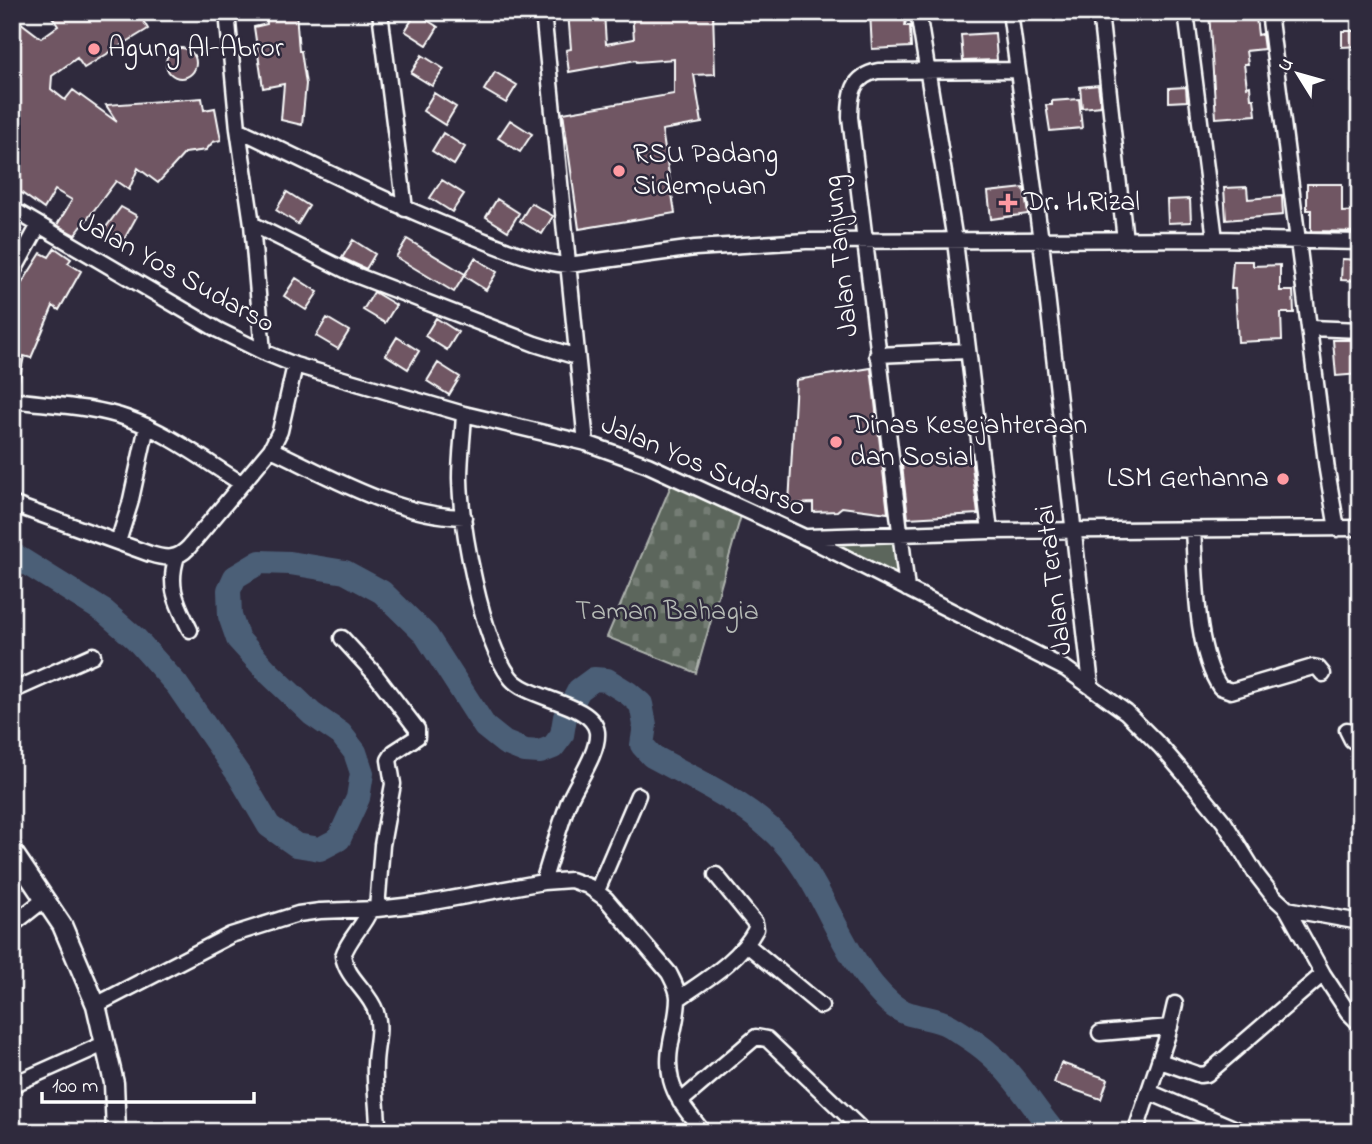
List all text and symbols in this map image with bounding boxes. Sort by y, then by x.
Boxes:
place label: Agung Al-Abror [108,29,284,70]
north arrow [1264,38,1334,108]
marker: Agung Al-Abror [86,41,102,57]
text: U [1272,52,1301,78]
place label: RSU Padang Sidempuan [633,135,778,208]
marker: RSU Padang Sidempuan [611,163,627,179]
street label: Jalan Tanjung [813,173,871,339]
place label: Dr. H.Rizal [1023,183,1140,224]
marker: Dr. H.Rizal [998,193,1018,213]
street label: Jalan Yos Sudarso [70,203,282,345]
street label: Jalan Yos Sudarso [594,405,812,529]
place label: Dinas Kesejahteraan dan Sosial [849,406,1087,479]
marker: Dinas Kesejahteraan dan Sosial [828,434,844,450]
place label: LSM Gerhanna [1107,459,1269,500]
marker: LSM Gerhanna [1275,471,1291,487]
street label: Jalan Teratai [1025,502,1085,658]
park label: Taman Bahagia [575,592,759,633]
scale bar [42,1060,254,1104]
text: 100 m [52,1072,98,1102]

